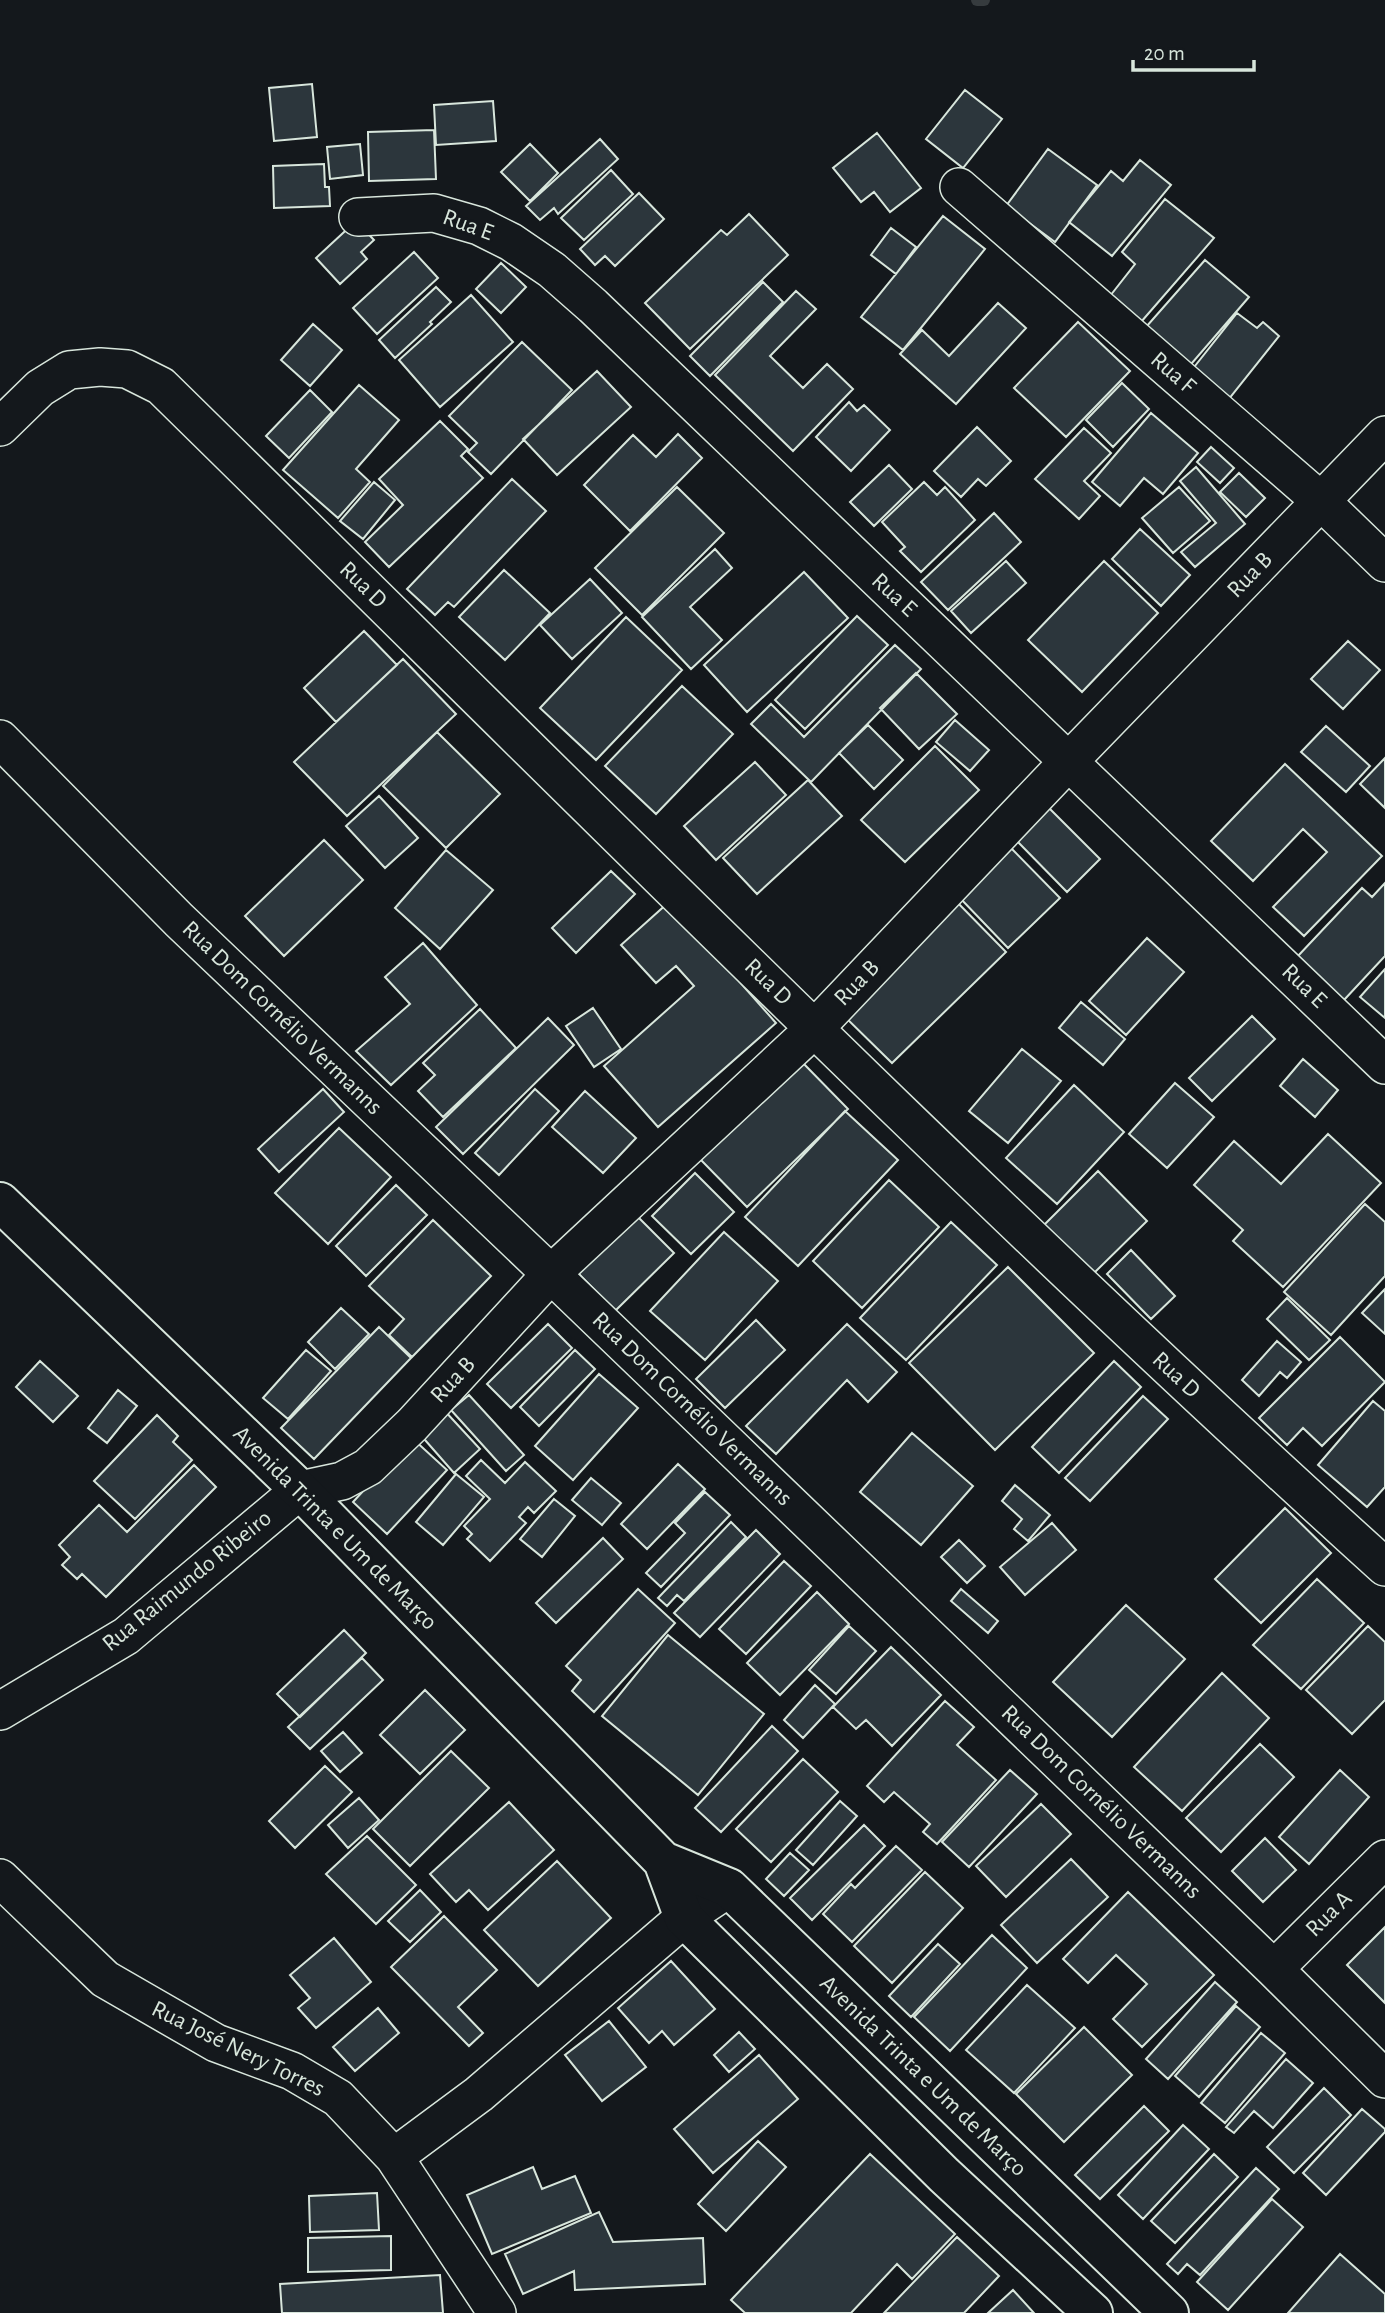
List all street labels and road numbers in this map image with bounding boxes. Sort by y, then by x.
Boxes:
street label: Rua E [440,205,497,245]
street label: Rua F [1146,347,1200,399]
street label: Rua B [1223,548,1277,602]
street label: Rua D [335,557,391,613]
street label: Rua E [867,569,921,622]
street label: Rua Dom Cornélio Vermanns [178,917,386,1119]
street label: Rua D [740,954,796,1010]
street label: Rua B [830,956,884,1010]
street label: Rua E [1277,959,1331,1013]
street label: Rua Dom Cornélio Vermanns [588,1308,796,1510]
street label: Rua D [1147,1347,1205,1403]
street label: Rua B [426,1352,480,1408]
street label: Avenida Trinta e Um de Março [228,1421,442,1635]
street label: Rua Raimundo Ribeiro [98,1506,276,1656]
street label: Rua Dom Cornélio Vermanns [997,1701,1205,1903]
street label: Rua A [1301,1886,1357,1942]
street label: Avenida Trinta e Um de Março [815,1971,1031,2181]
street label: Rua José Nery Torres [148,1997,328,2101]

